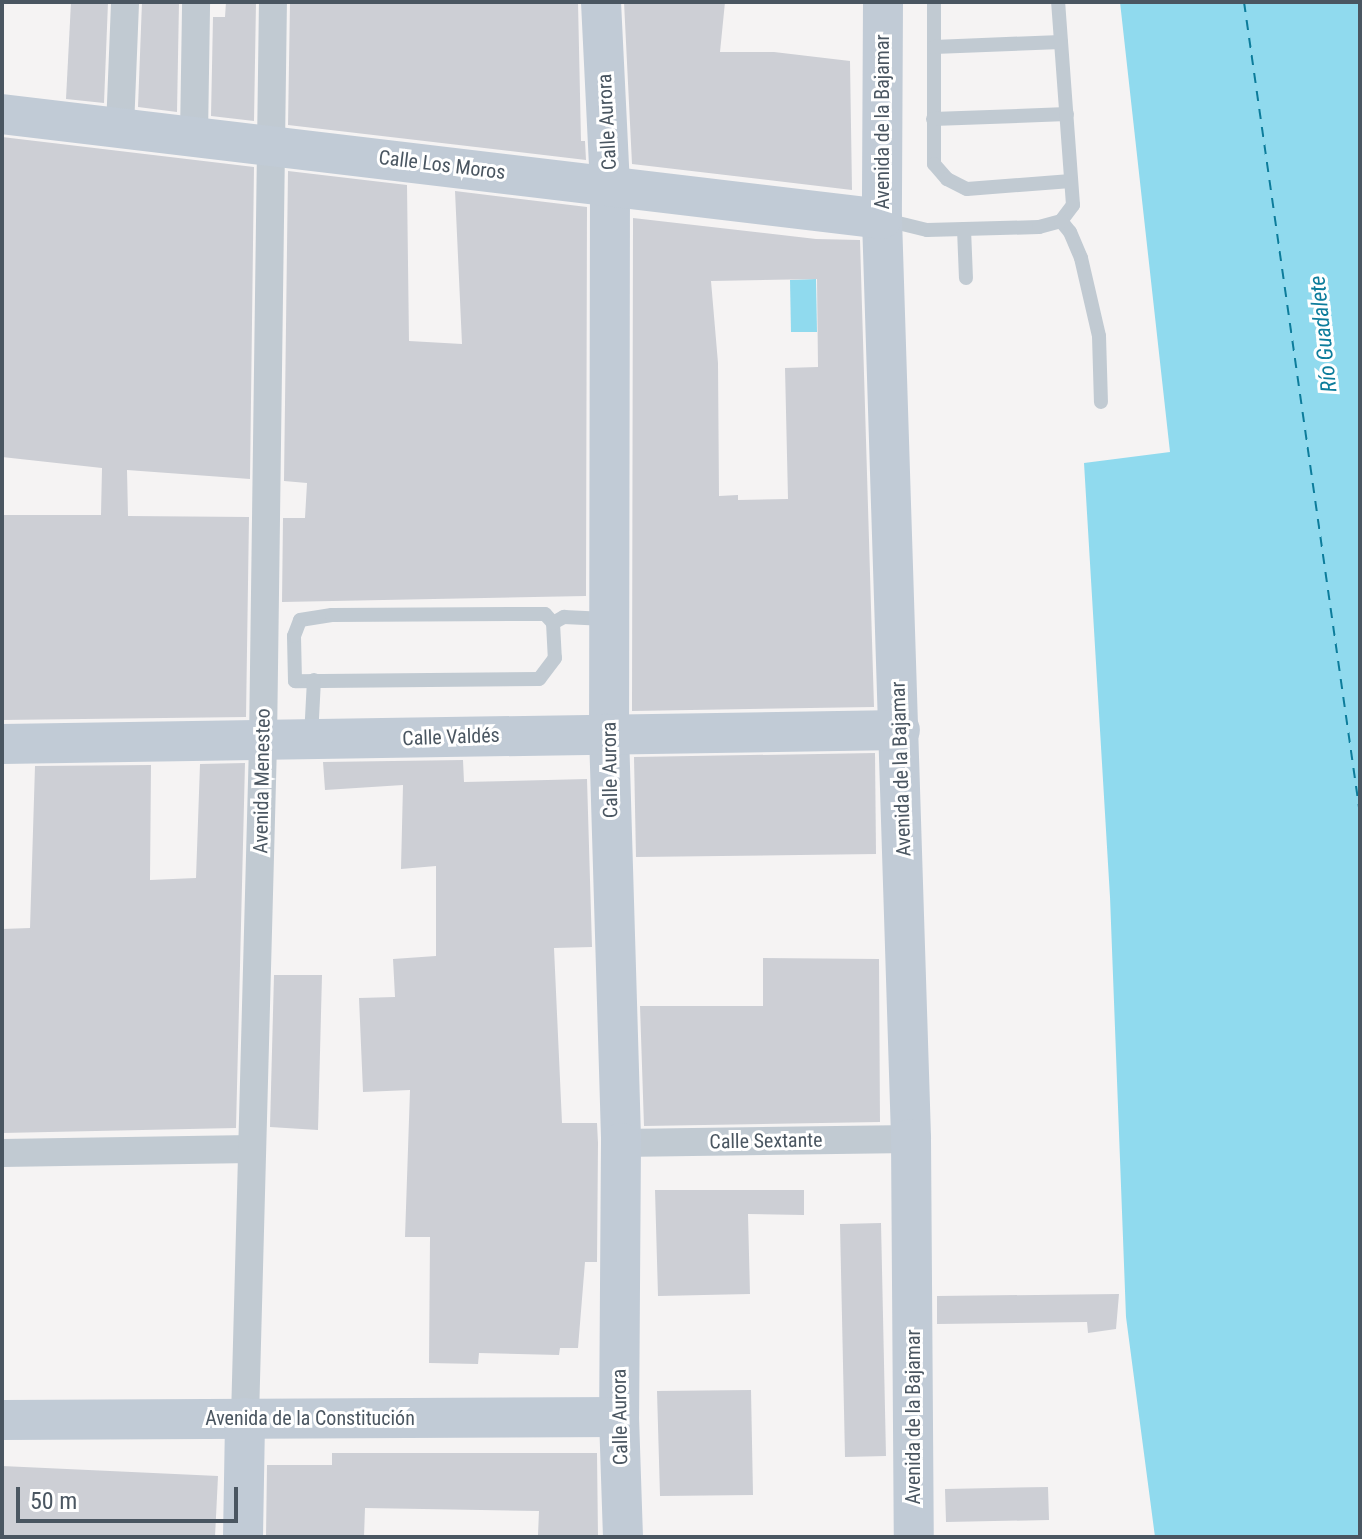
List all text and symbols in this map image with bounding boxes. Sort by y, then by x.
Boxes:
street label: Avenida de la Bajamar [870,34,894,210]
street label: Calle Aurora [592,73,622,171]
street label: Calle Los Moros [377,145,507,185]
water label: Río Guadalete [1304,274,1342,394]
street label: Avenida de la Bajamar [886,681,916,857]
street label: Avenida Menesteo [249,708,275,854]
street label: Calle Aurora [597,722,623,818]
street label: Calle Valdés [402,723,500,751]
street label: Calle Sextante [709,1128,823,1154]
street label: Avenida de la Bajamar [901,1329,925,1505]
street label: Calle Aurora [607,1369,633,1465]
street label: Avenida de la Constitución [205,1406,415,1430]
scale bar [20,1471,242,1521]
text: 50 m [30,1487,77,1515]

